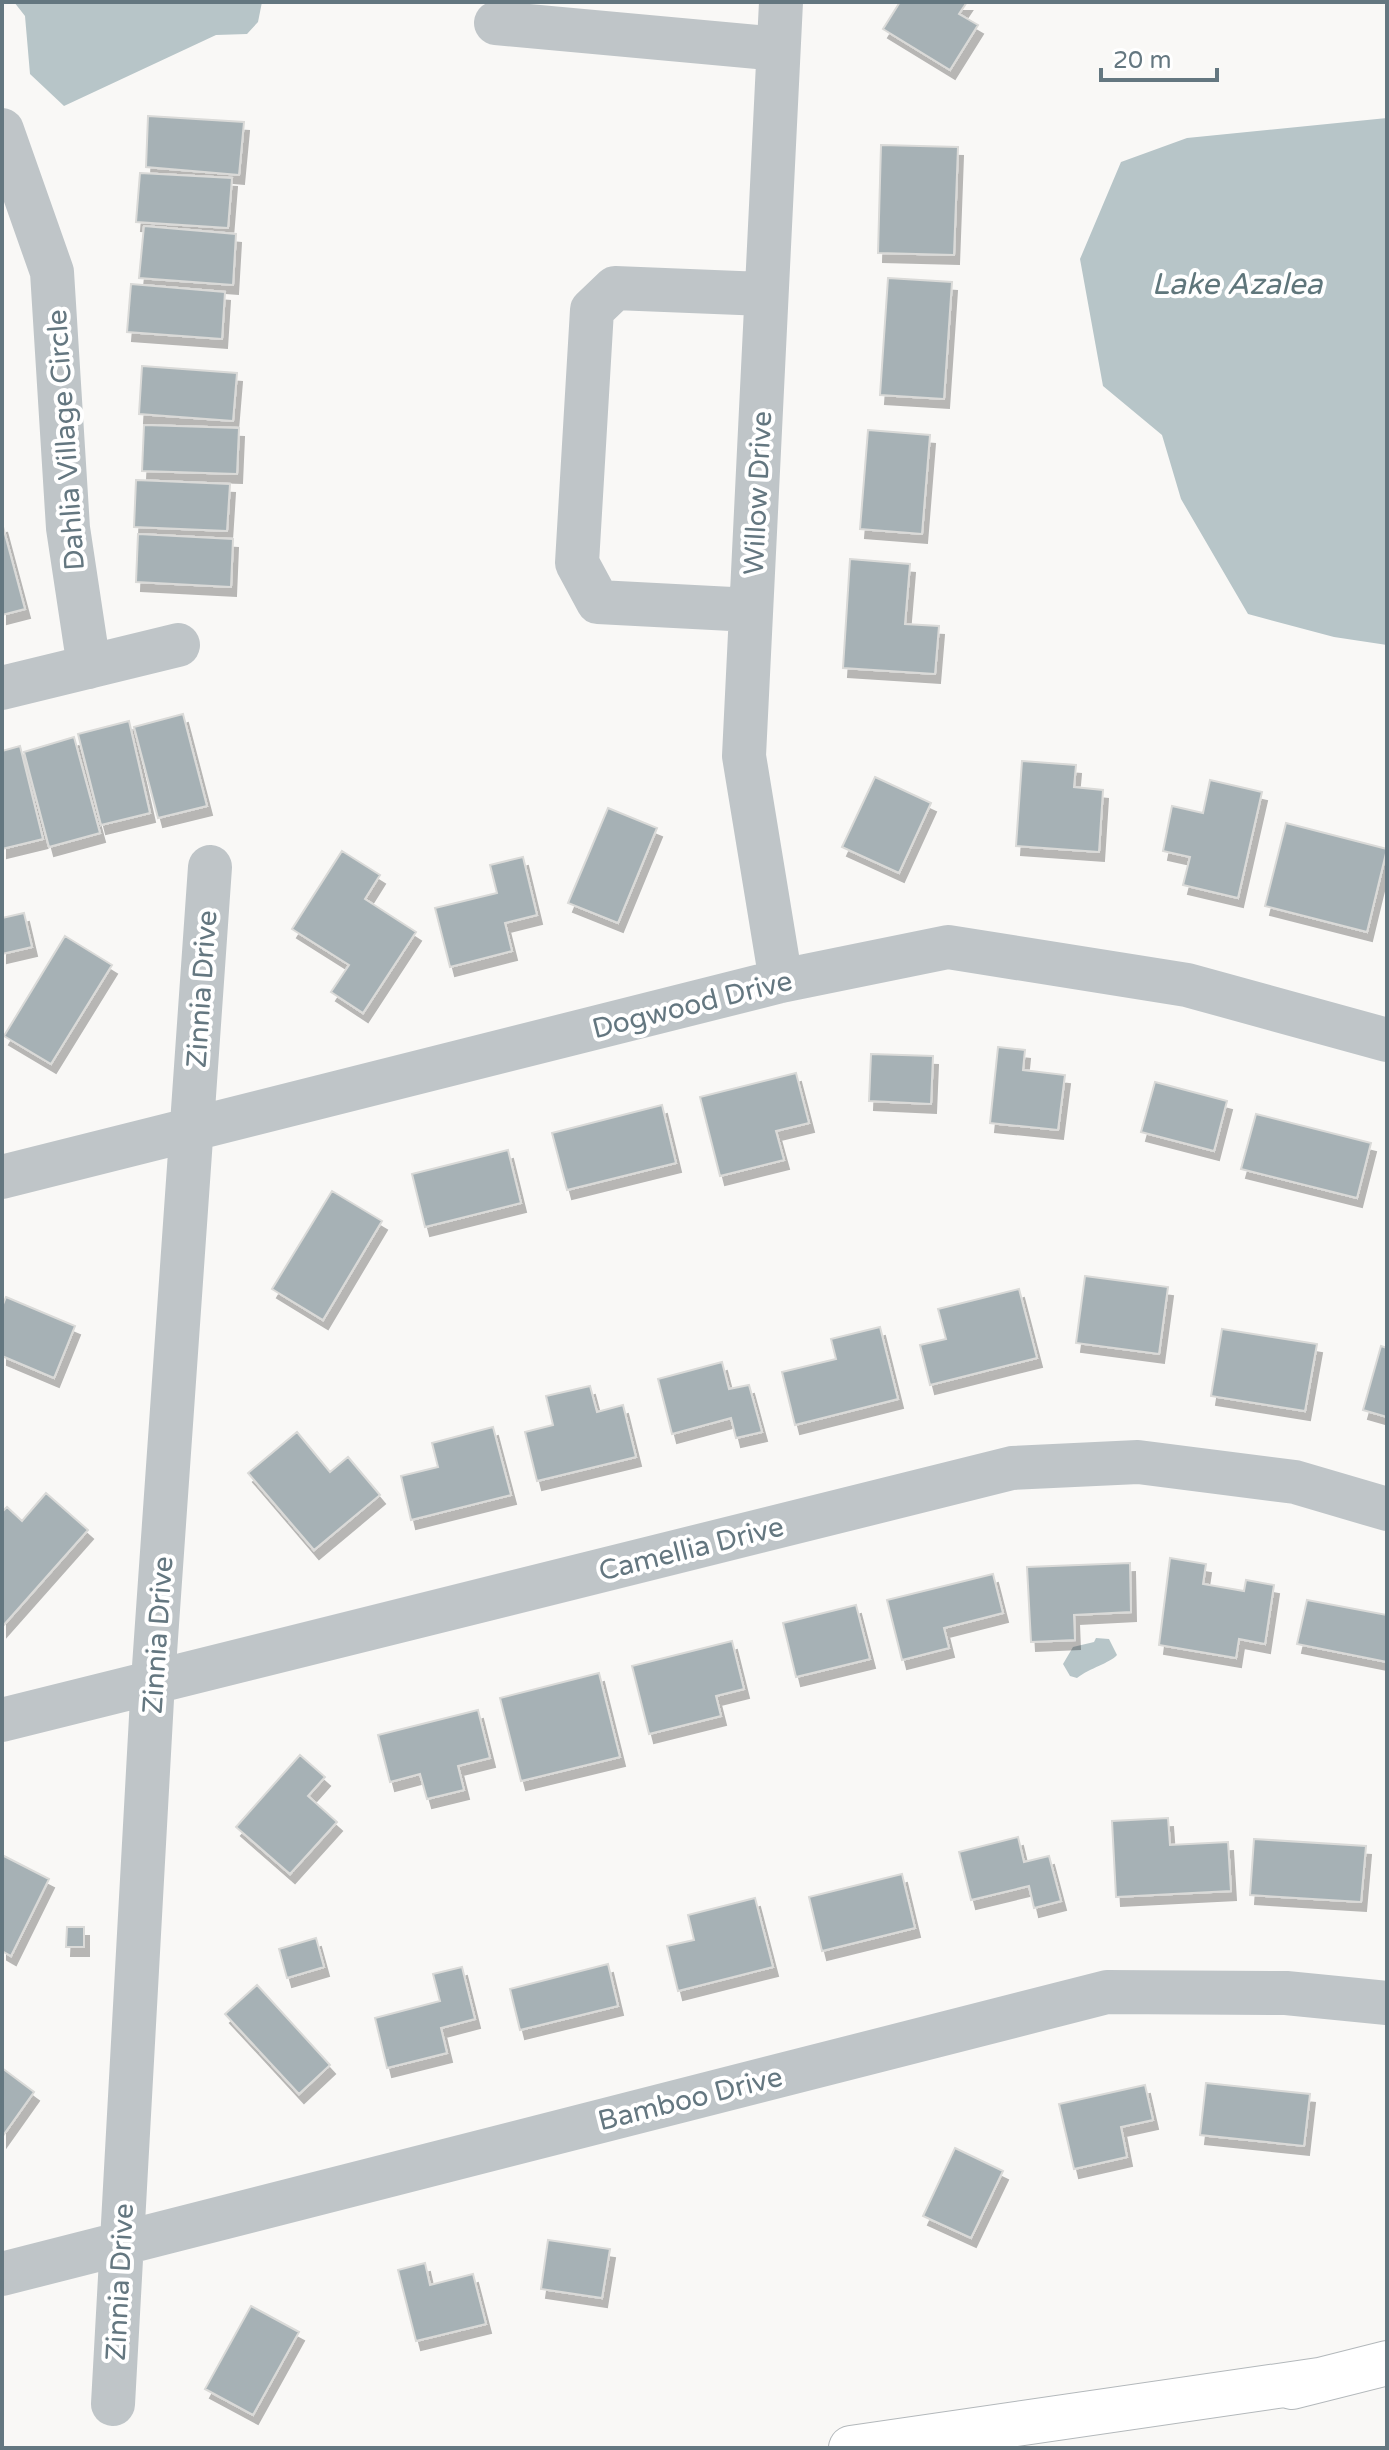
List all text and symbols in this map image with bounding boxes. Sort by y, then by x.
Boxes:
scale bar [1101,32,1217,82]
text: 20 m [1113,46,1171,75]
water label: Lake Azalea [1152,266,1323,303]
street label: Dahlia Village Circle [40,308,92,572]
street label: Willow Drive [737,410,779,576]
street label: Zinnia Drive [180,909,224,1069]
street label: Dogwood Drive [589,964,796,1046]
street label: Camellia Drive [595,1510,787,1588]
street label: Zinnia Drive [136,1555,180,1715]
street label: Bamboo Drive [595,2060,786,2138]
street label: Zinnia Drive [99,2202,141,2362]

